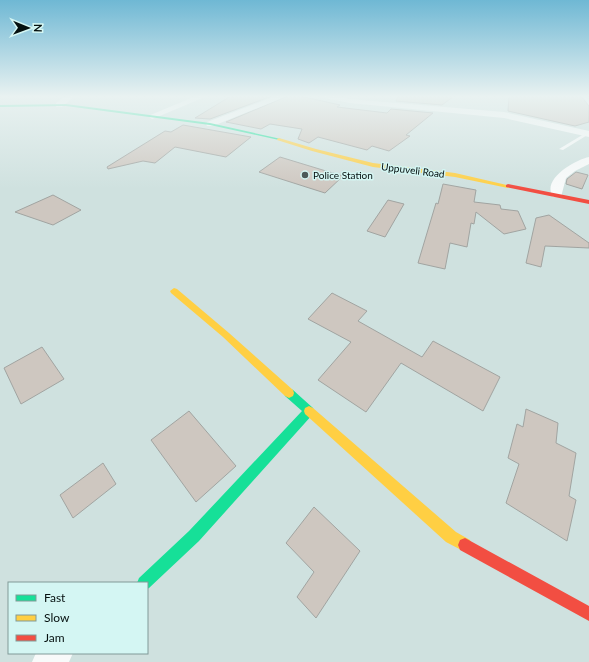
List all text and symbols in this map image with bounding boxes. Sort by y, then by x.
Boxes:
north arrow [8,8,48,48]
text: N [32,24,45,33]
street label: Uppuveli Road [381,160,445,180]
place label: Police Station [313,169,373,181]
marker: Police Station [300,170,310,180]
legend [8,582,148,654]
text: Fast [44,590,66,605]
text: Slow [44,610,70,625]
text: Jam [44,630,65,645]

